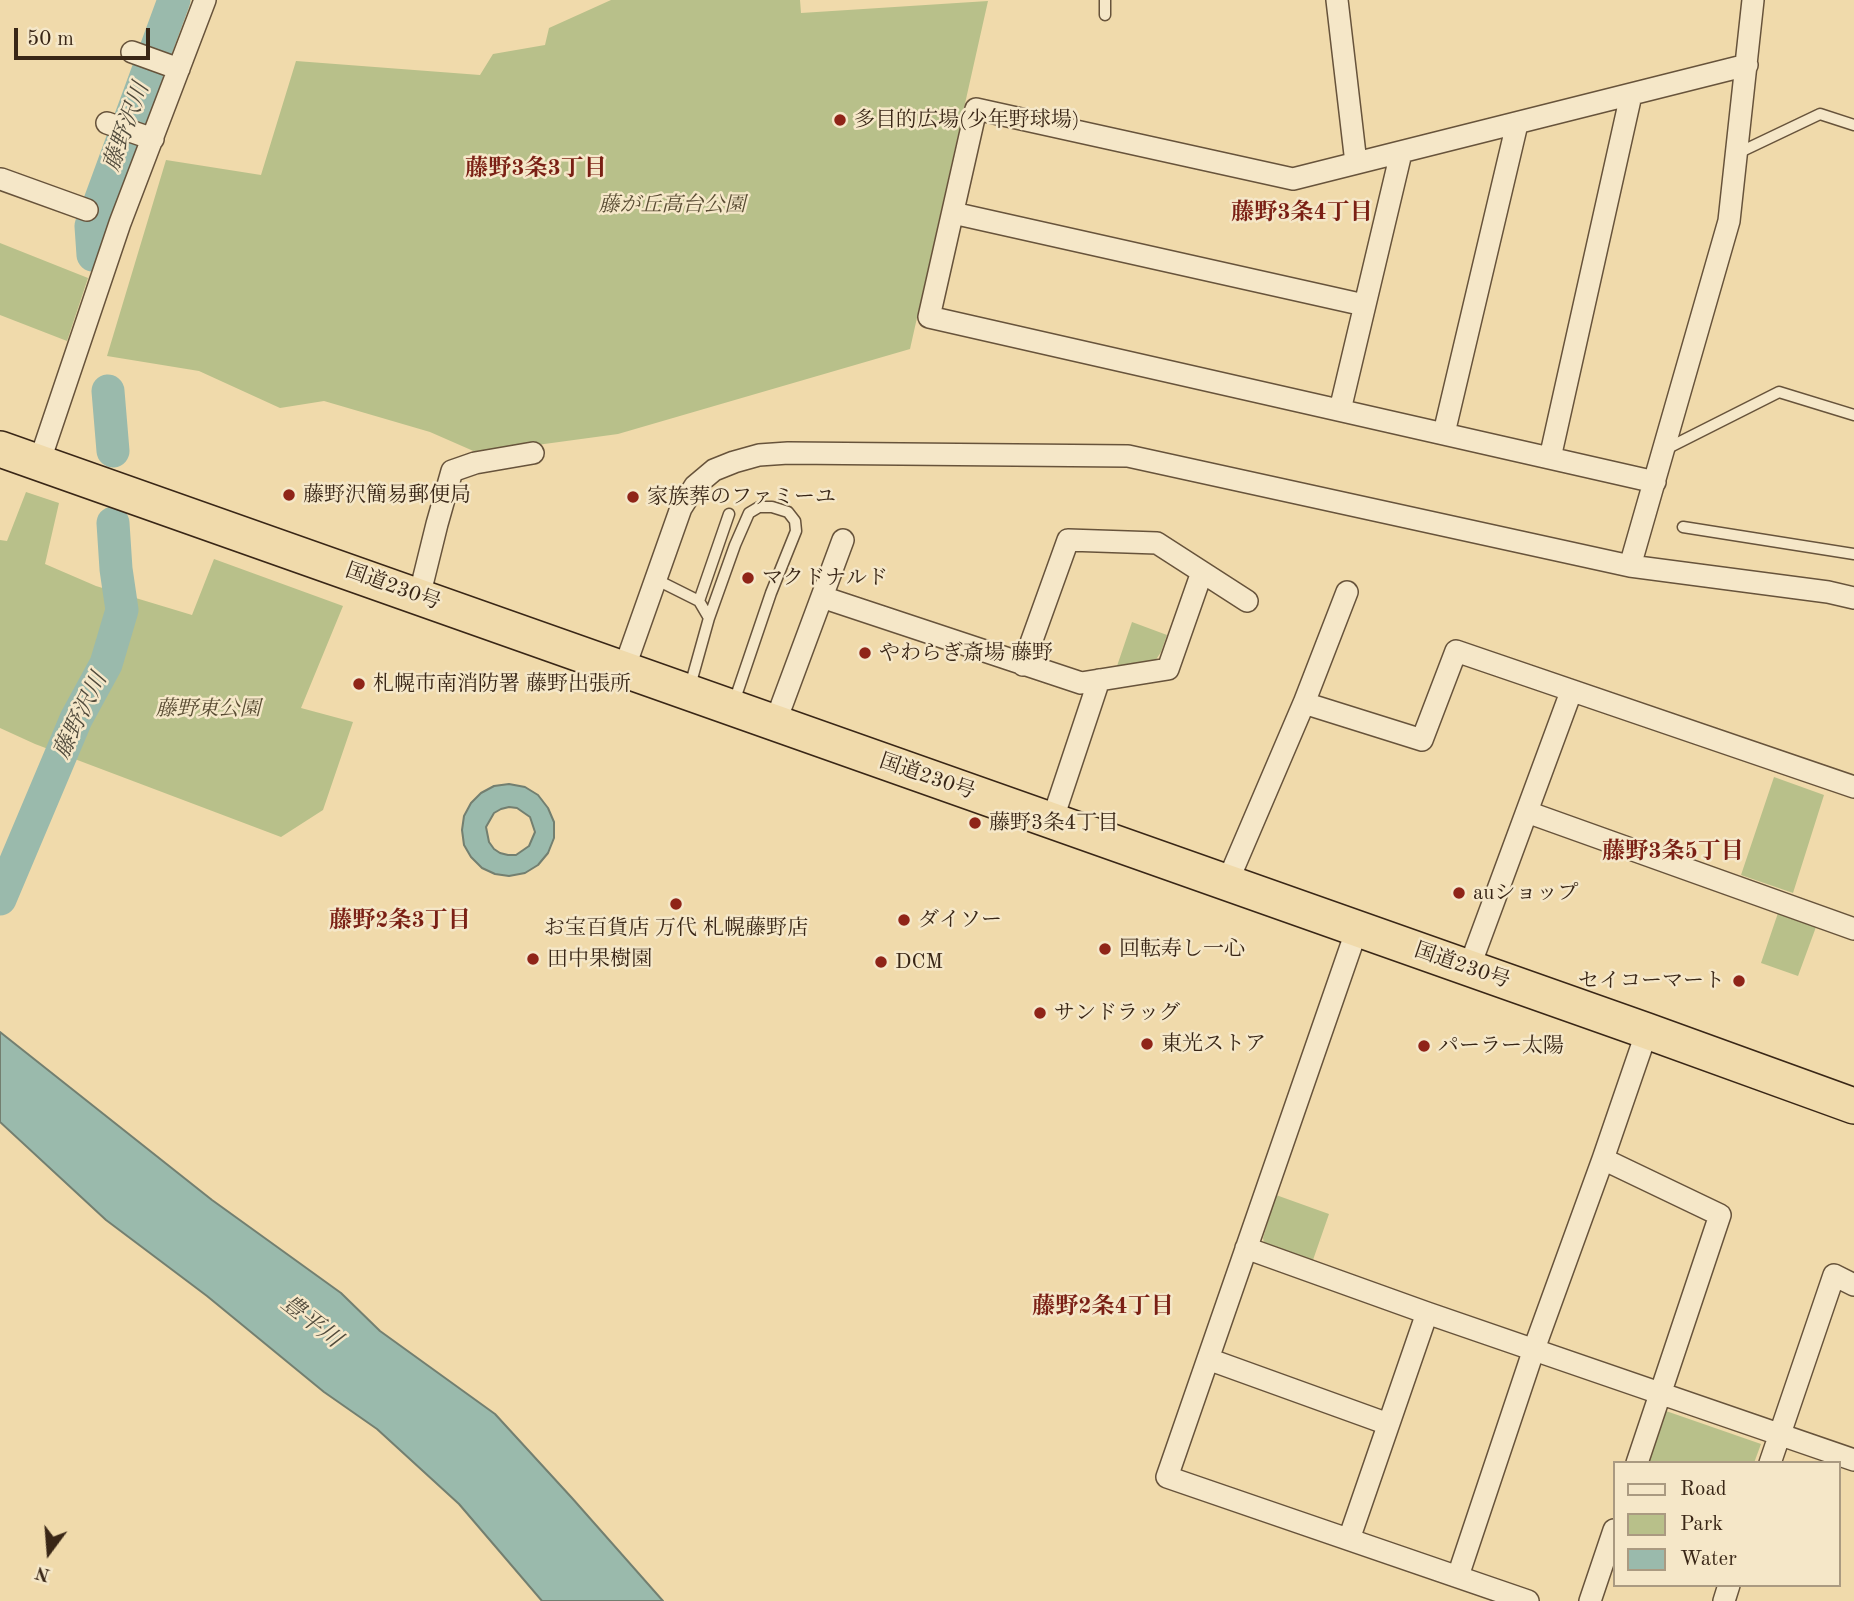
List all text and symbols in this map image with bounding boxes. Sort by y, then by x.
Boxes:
scale bar [18,14,154,58]
text: 50 m [27,29,74,50]
water label: 藤野沢川 [98,79,156,175]
place label: 多目的広場(少年野球場) [854,107,1080,133]
marker: 多目的広場(少年野球場) [832,112,848,128]
district label: 藤野3条3丁目 [465,155,607,183]
park label: 藤が丘高台公園 [599,192,745,218]
district label: 藤野3条4丁目 [1231,199,1373,227]
place label: 藤野沢簡易郵便局 [303,482,471,508]
place label: 家族葬のファミーユ [647,484,836,510]
marker: 藤野沢簡易郵便局 [281,487,297,503]
marker: 家族葬のファミーユ [625,489,641,505]
street label: 国道230号 [342,558,444,616]
place label: マクドナルド [762,565,888,591]
marker: マクドナルド [740,570,756,586]
place label: やわらぎ斎場 藤野 [879,640,1053,666]
marker: やわらぎ斎場 藤野 [857,645,873,661]
water label: 藤野沢川 [48,669,114,763]
place label: 札幌市南消防署 藤野出張所 [373,671,631,697]
marker: 札幌市南消防署 藤野出張所 [351,676,367,692]
park label: 藤野東公園 [156,696,260,722]
street label: 国道230号 [876,749,978,805]
place label: 藤野3条4丁目 [989,810,1118,836]
marker: 藤野3条4丁目 [967,815,983,831]
district label: 藤野3条5丁目 [1602,838,1744,866]
place label: auショップ [1473,880,1579,906]
marker: auショップ [1451,885,1467,901]
marker: お宝百貨店 万代 札幌藤野店 [668,896,684,912]
district label: 藤野2条3丁目 [329,907,471,935]
place label: ダイソー [918,907,1002,933]
marker: ダイソー [896,912,912,928]
place label: お宝百貨店 万代 札幌藤野店 [544,915,808,941]
place label: 回転寿し一心 [1119,936,1245,962]
street label: 国道230号 [1411,938,1513,994]
marker: 回転寿し一心 [1097,941,1113,957]
place label: 田中果樹園 [547,946,652,972]
place label: DCM [895,949,943,975]
marker: 田中果樹園 [525,951,541,967]
marker: DCM [873,954,889,970]
place label: セイコーマート [1578,968,1725,994]
marker: セイコーマート [1731,973,1747,989]
place label: サンドラッグ [1054,1000,1180,1026]
marker: サンドラッグ [1032,1005,1048,1021]
place label: 東光ストア [1161,1031,1266,1057]
place label: パーラー太陽 [1438,1033,1564,1059]
marker: 東光ストア [1139,1036,1155,1052]
marker: パーラー太陽 [1416,1038,1432,1054]
water label: 豊平川 [275,1290,347,1354]
district label: 藤野2条4丁目 [1032,1293,1174,1321]
legend [1612,1461,1840,1587]
text: Road [1680,1479,1727,1500]
text: Park [1680,1514,1723,1535]
north arrow [14,1517,84,1587]
text: Water [1680,1549,1737,1570]
text: N [33,1562,53,1584]

